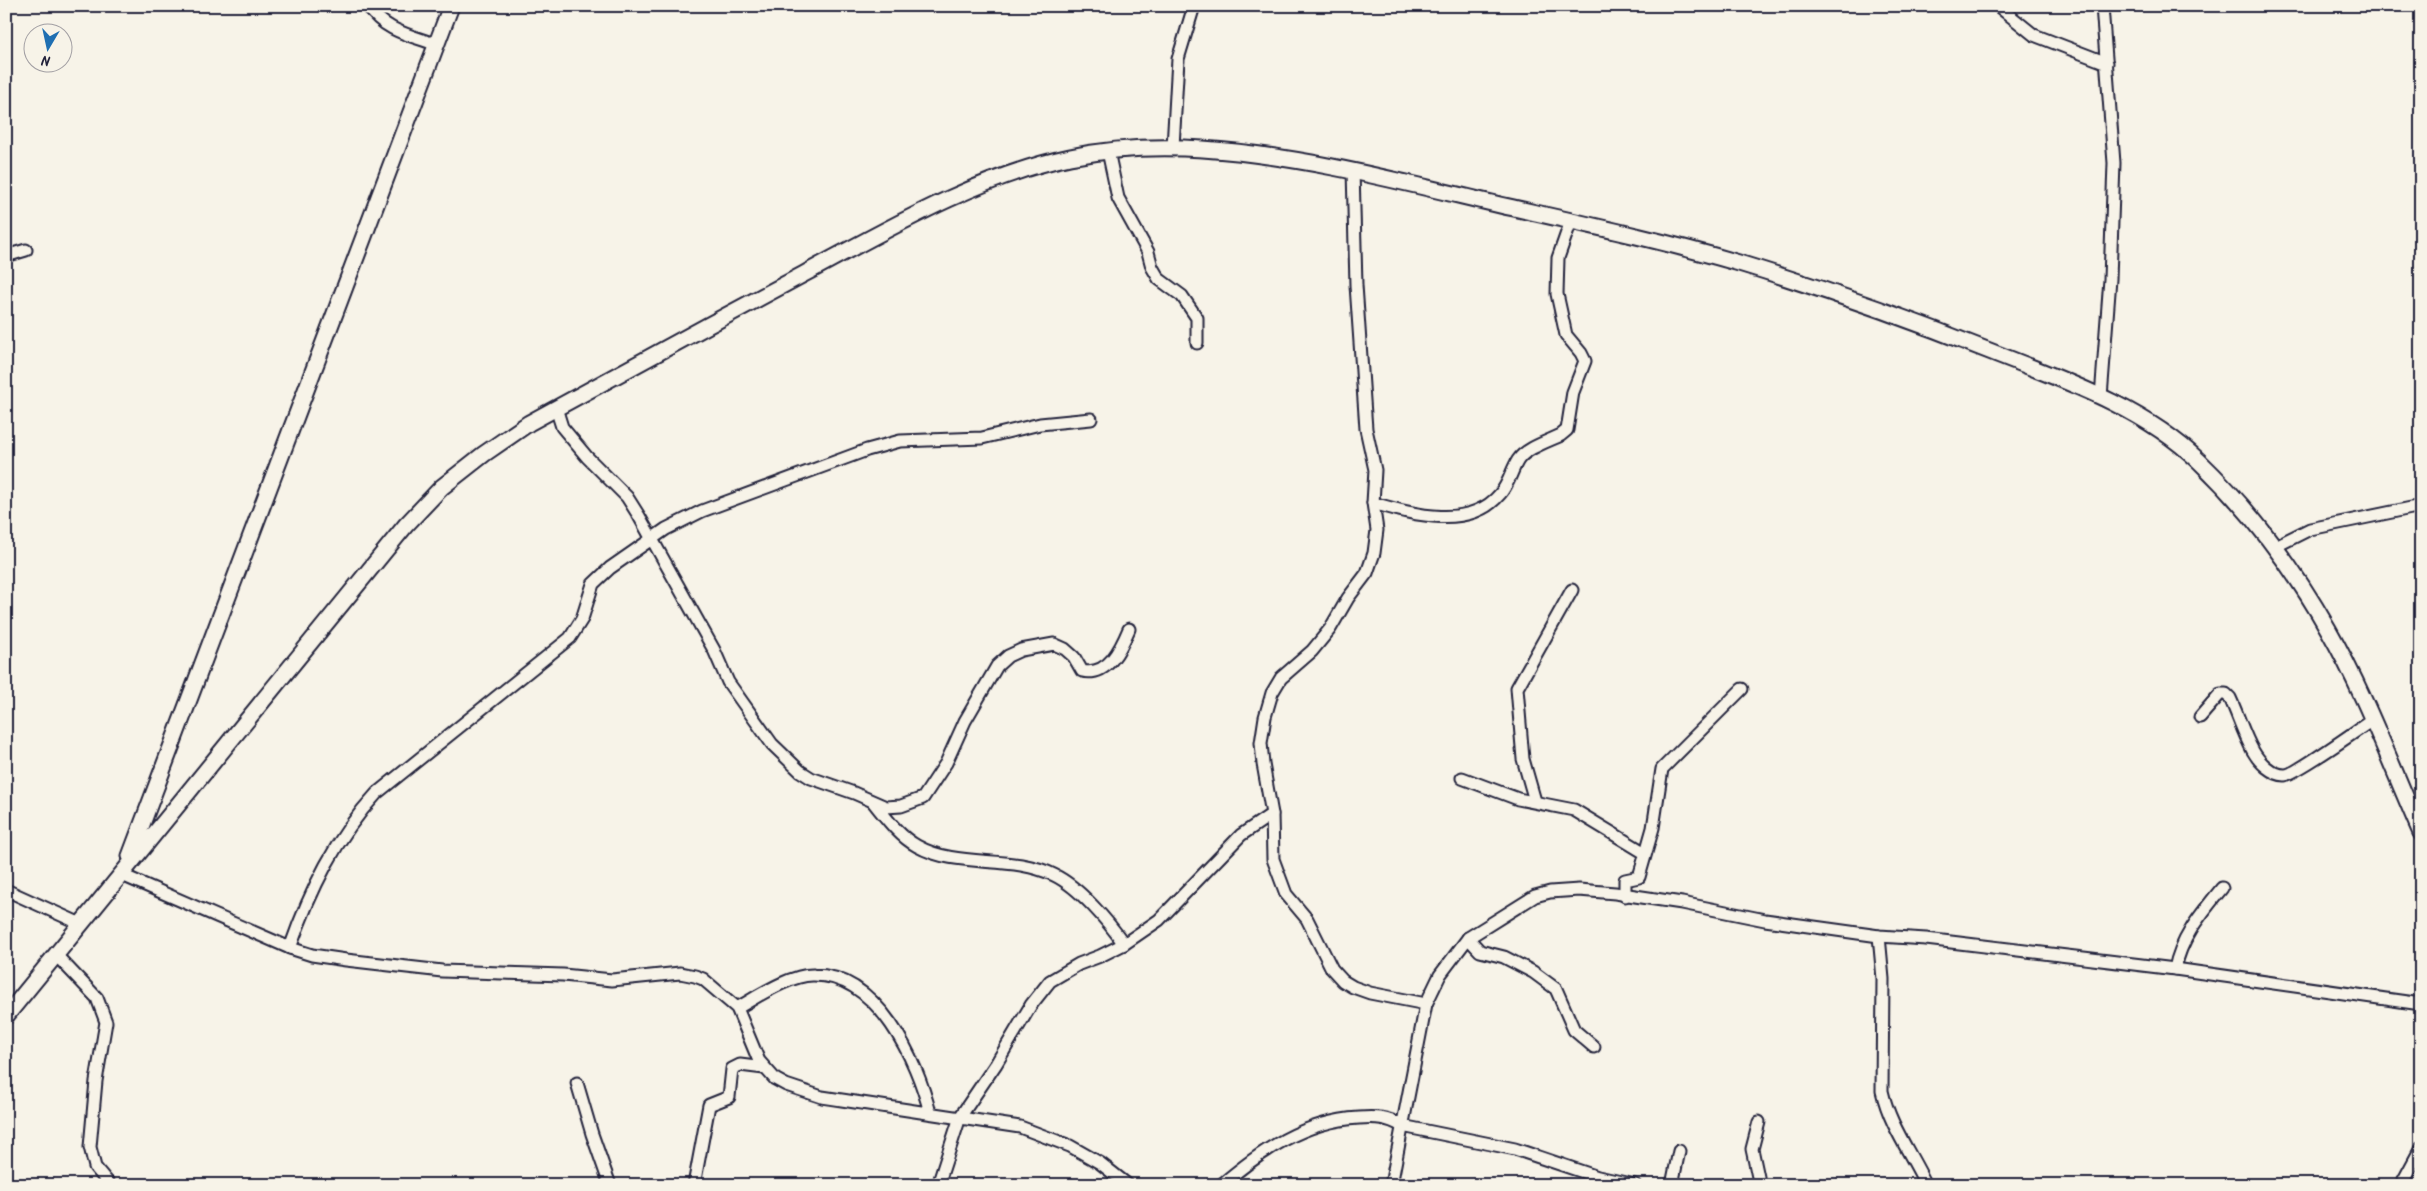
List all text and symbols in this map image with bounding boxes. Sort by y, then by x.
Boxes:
north arrow [22,22,72,72]
text: N [40,48,52,71]

